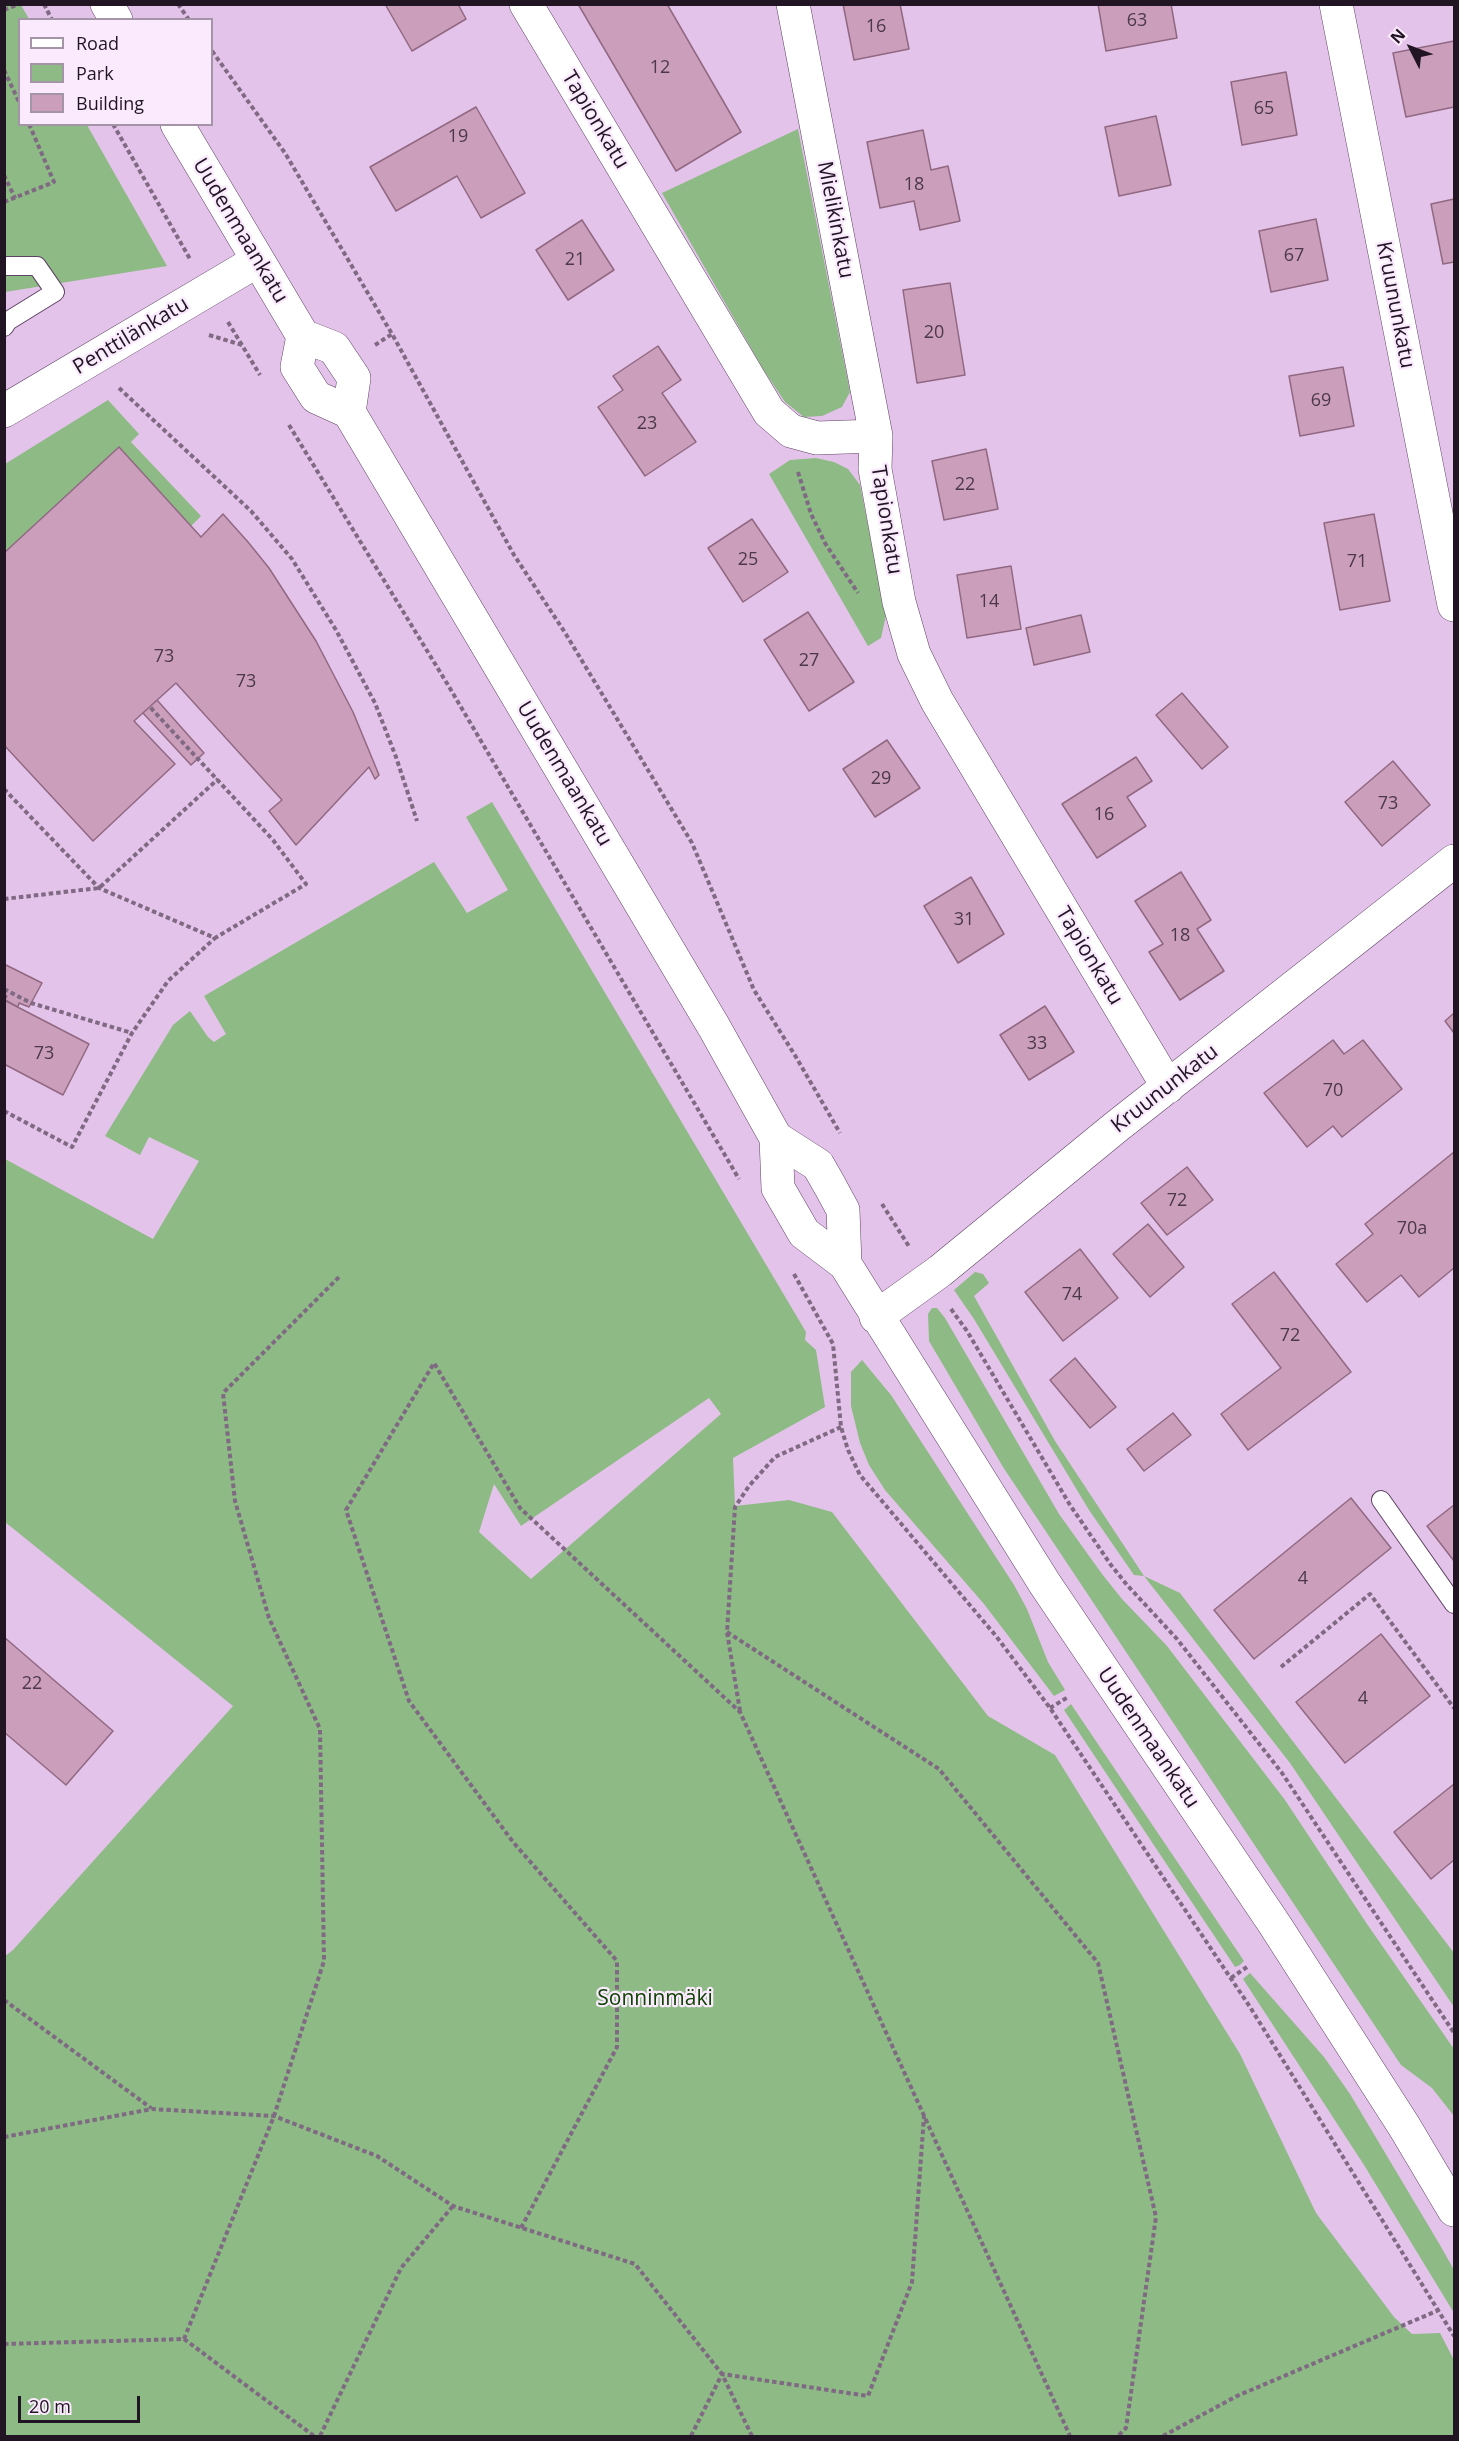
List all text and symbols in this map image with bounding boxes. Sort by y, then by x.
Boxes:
house number: 63 [1127,10,1147,32]
house number: 16 [866,16,886,38]
legend [18,18,213,126]
north arrow [1381,18,1441,78]
text: N [1385,24,1410,48]
text: Road [76,31,119,55]
house number: 12 [650,57,670,79]
text: Park [76,61,114,85]
street label: Tapionkatu [556,66,634,174]
text: Building [76,91,144,115]
house number: 65 [1254,98,1274,120]
house number: 19 [448,126,468,148]
street label: Uudenmaankatu [187,154,293,308]
street label: Mielikinkatu [811,159,859,281]
house number: 18 [904,174,924,196]
street label: Kruununkatu [1370,239,1420,371]
house number: 67 [1284,245,1304,267]
house number: 21 [565,249,585,271]
street label: Penttilänkatu [69,292,193,380]
house number: 20 [924,322,944,344]
house number: 69 [1311,390,1331,412]
house number: 23 [637,413,657,435]
street label: Tapionkatu [865,464,907,576]
house number: 22 [955,474,975,496]
house number: 25 [738,549,758,571]
house number: 71 [1347,551,1367,573]
house number: 14 [979,591,999,613]
house number: 73 [154,646,174,668]
house number: 27 [799,650,819,672]
house number: 73 [236,671,256,693]
street label: Uudenmaankatu [511,697,617,851]
house number: 29 [871,768,891,790]
house number: 73 [1378,793,1398,815]
house number: 16 [1094,804,1114,826]
street label: Tapionkatu [1050,902,1128,1010]
house number: 31 [954,909,974,931]
house number: 18 [1170,925,1190,947]
house number: 33 [1027,1033,1047,1055]
street label: Kruununkatu [1106,1039,1224,1139]
house number: 73 [34,1043,54,1065]
house number: 70 [1323,1080,1343,1102]
house number: 72 [1167,1190,1187,1212]
house number: 70a [1397,1218,1427,1240]
house number: 74 [1062,1284,1082,1306]
house number: 72 [1280,1325,1300,1347]
house number: 4 [1298,1568,1308,1590]
street label: Uudenmaankatu [1092,1663,1204,1813]
house number: 22 [22,1673,42,1695]
house number: 4 [1358,1688,1368,1710]
park label: Sonninmäki [597,1986,713,2012]
scale bar [21,2384,142,2422]
text: 20 m [29,2394,71,2418]

